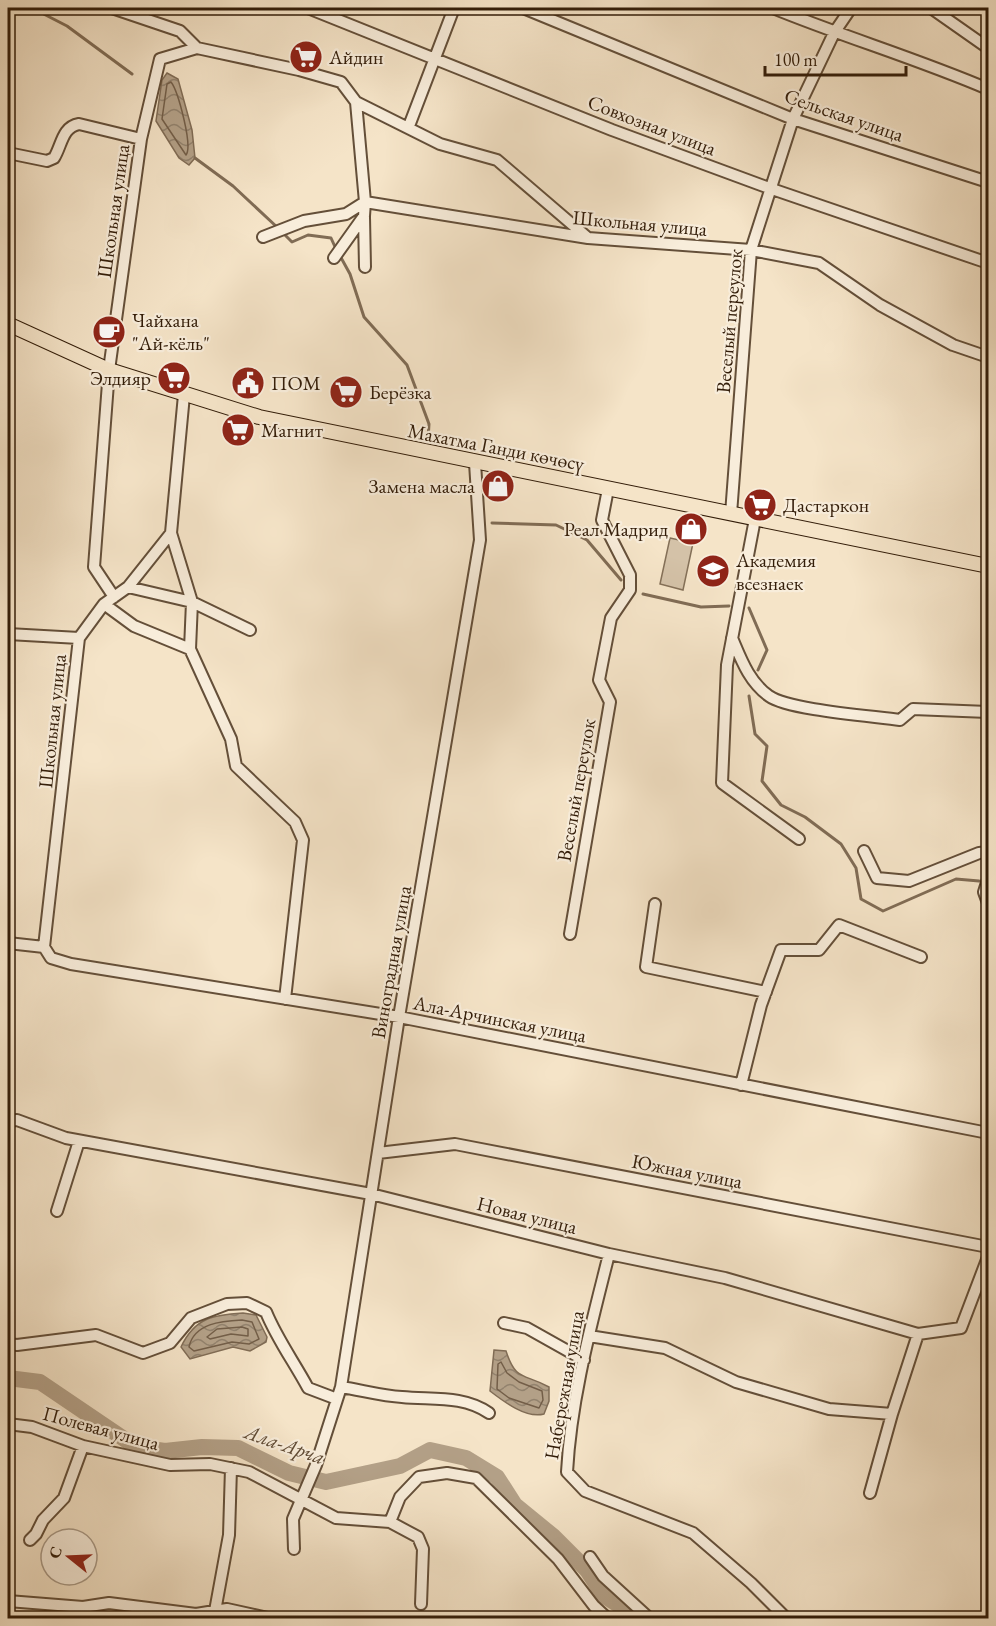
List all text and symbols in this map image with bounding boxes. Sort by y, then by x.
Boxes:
supermarket icon: Айдин [288,39,324,75]
scale bar [765,39,906,77]
place label: Айдин [328,44,383,70]
text: 100 m [774,48,818,71]
street label: Сельская улица [781,82,907,148]
street label: Совхозная улица [584,89,720,161]
street label: Школьная улица [91,142,135,279]
street label: Школьная улица [572,204,708,242]
street label: Веселый переулок [710,247,748,394]
place label: Чайхана "Ай-кёль" [132,307,210,356]
cafe icon: Чайхана "Ай-кёль" [91,314,127,350]
supermarket icon: Элдияр [156,360,192,396]
place label: Элдияр [90,365,151,391]
public building icon: ПОМ [230,365,266,401]
place label: ПОМ [271,370,321,396]
supermarket icon: Берёзка [328,374,364,410]
place label: Берёзка [369,379,432,405]
supermarket icon: Магнит [220,412,256,448]
place label: Магнит [261,417,323,443]
street label: Махатма Ганди көчөсү [406,417,588,477]
shop icon: Замена масла [480,468,516,504]
place label: Замена масла [368,473,475,499]
supermarket icon: Дастаркон [742,487,778,523]
place label: Дастаркон [783,492,869,518]
shop icon: Реал Мадрид [673,511,709,547]
place label: Реал Мадрид [564,516,668,542]
place label: Академия всезнаек [735,547,816,596]
school or university icon: Академия всезнаек [695,553,731,589]
street label: Школьная улица [32,653,72,789]
street label: Веселый переулок [551,716,601,863]
street label: Виноградная улица [365,884,417,1040]
street label: Ала-Арчинская улица [410,989,589,1049]
street label: Южная улица [629,1147,745,1195]
street label: Новая улица [474,1190,580,1240]
street label: Набережная улица [538,1308,590,1462]
street label: Полевая улица [40,1400,162,1456]
water label: Ала-Арча [239,1417,329,1470]
north arrow [39,1527,99,1587]
text: С [43,1544,67,1561]

